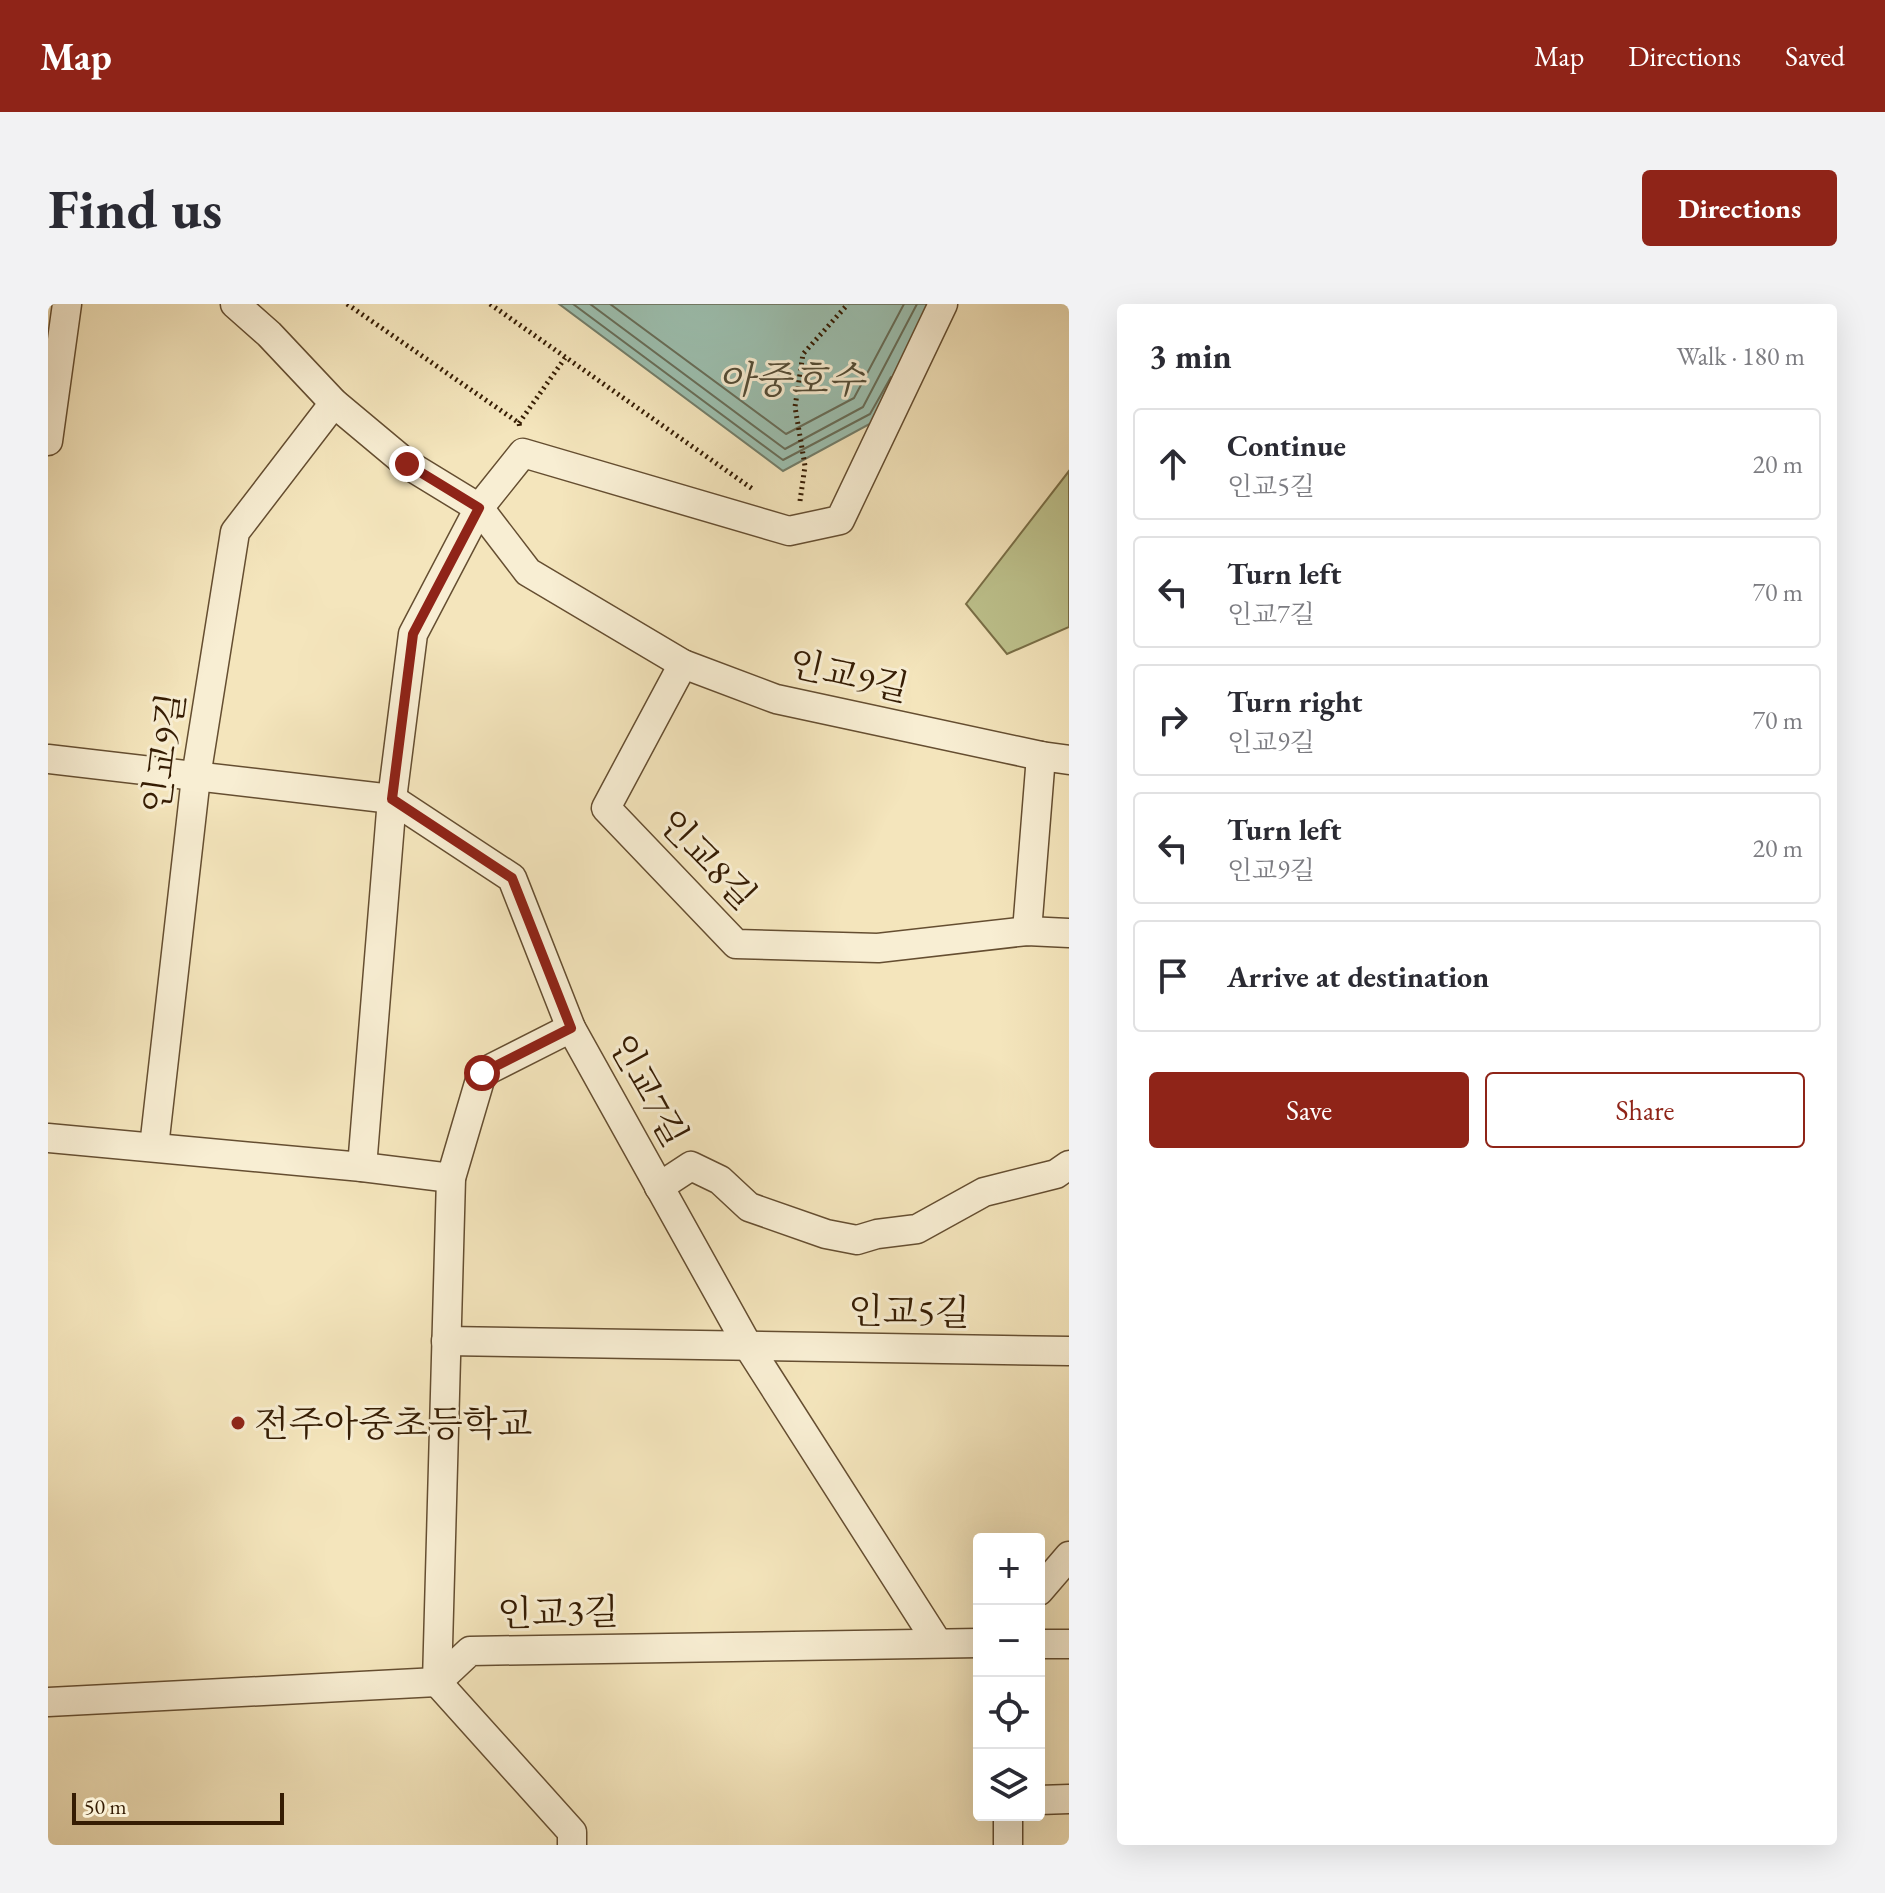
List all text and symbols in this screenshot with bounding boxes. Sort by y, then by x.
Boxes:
text: Map [40,32,112,81]
text: Map [1534,38,1584,74]
text: Directions [1628,38,1741,74]
text: Saved [1785,38,1845,74]
button: Directions [1642,170,1837,246]
text: Find us [48,172,222,245]
text: 3 min [1149,334,1232,378]
text: Walk · 180 m [1677,339,1805,373]
water label: 아중호수 [718,355,868,404]
text: Continue [1227,426,1346,465]
icon: ahead [1151,442,1195,486]
route end [389,446,425,482]
text: 20 m [1753,447,1803,481]
text: 인교5길 [1227,469,1315,503]
text: Turn left [1227,554,1341,593]
icon: left [1151,570,1195,614]
text: 70 m [1753,575,1803,609]
text: 인교7길 [1227,597,1315,631]
street label: 인교9길 [784,639,913,712]
text: Turn right [1227,682,1363,721]
street label: 인교9길 [132,690,195,817]
icon: right [1151,698,1195,742]
text: 70 m [1753,703,1803,737]
text: 인교9길 [1227,725,1315,759]
street label: 인교8길 [648,799,767,919]
text: Turn left [1227,810,1341,849]
icon: left [1151,826,1195,870]
text: 20 m [1753,831,1803,865]
text: 인교9길 [1227,853,1315,887]
icon: arrive [1151,954,1195,998]
text: Arrive at destination [1227,957,1489,996]
street label: 인교7길 [599,1026,699,1155]
route start [464,1055,500,1091]
button: Save [1149,1072,1469,1148]
button: Share [1485,1072,1805,1148]
street label: 인교5길 [848,1287,970,1336]
place label: 전주아중초등학교 [254,1400,532,1447]
marker: 전주아중초등학교 [229,1414,247,1432]
map controls [973,1533,1045,1821]
button: + [973,1533,1045,1605]
street label: 인교3길 [497,1588,619,1637]
button: − [973,1605,1045,1677]
button: locate [973,1677,1045,1749]
button: layers [973,1749,1045,1821]
scale bar [72,1789,284,1825]
text: 50 m [84,1792,127,1821]

